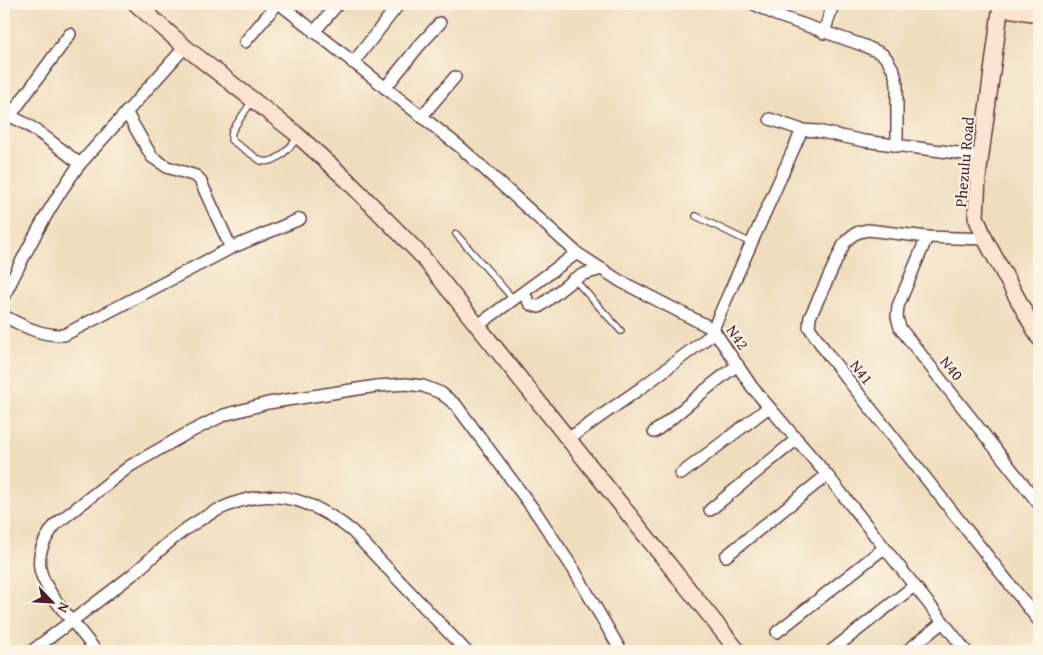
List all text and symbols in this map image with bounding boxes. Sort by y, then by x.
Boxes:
street label: Phezulu Road [948,115,980,208]
street label: N42 [721,320,755,354]
street label: N40 [935,350,970,386]
street label: N41 [845,354,879,390]
north arrow [28,578,78,628]
text: N [52,599,75,617]

